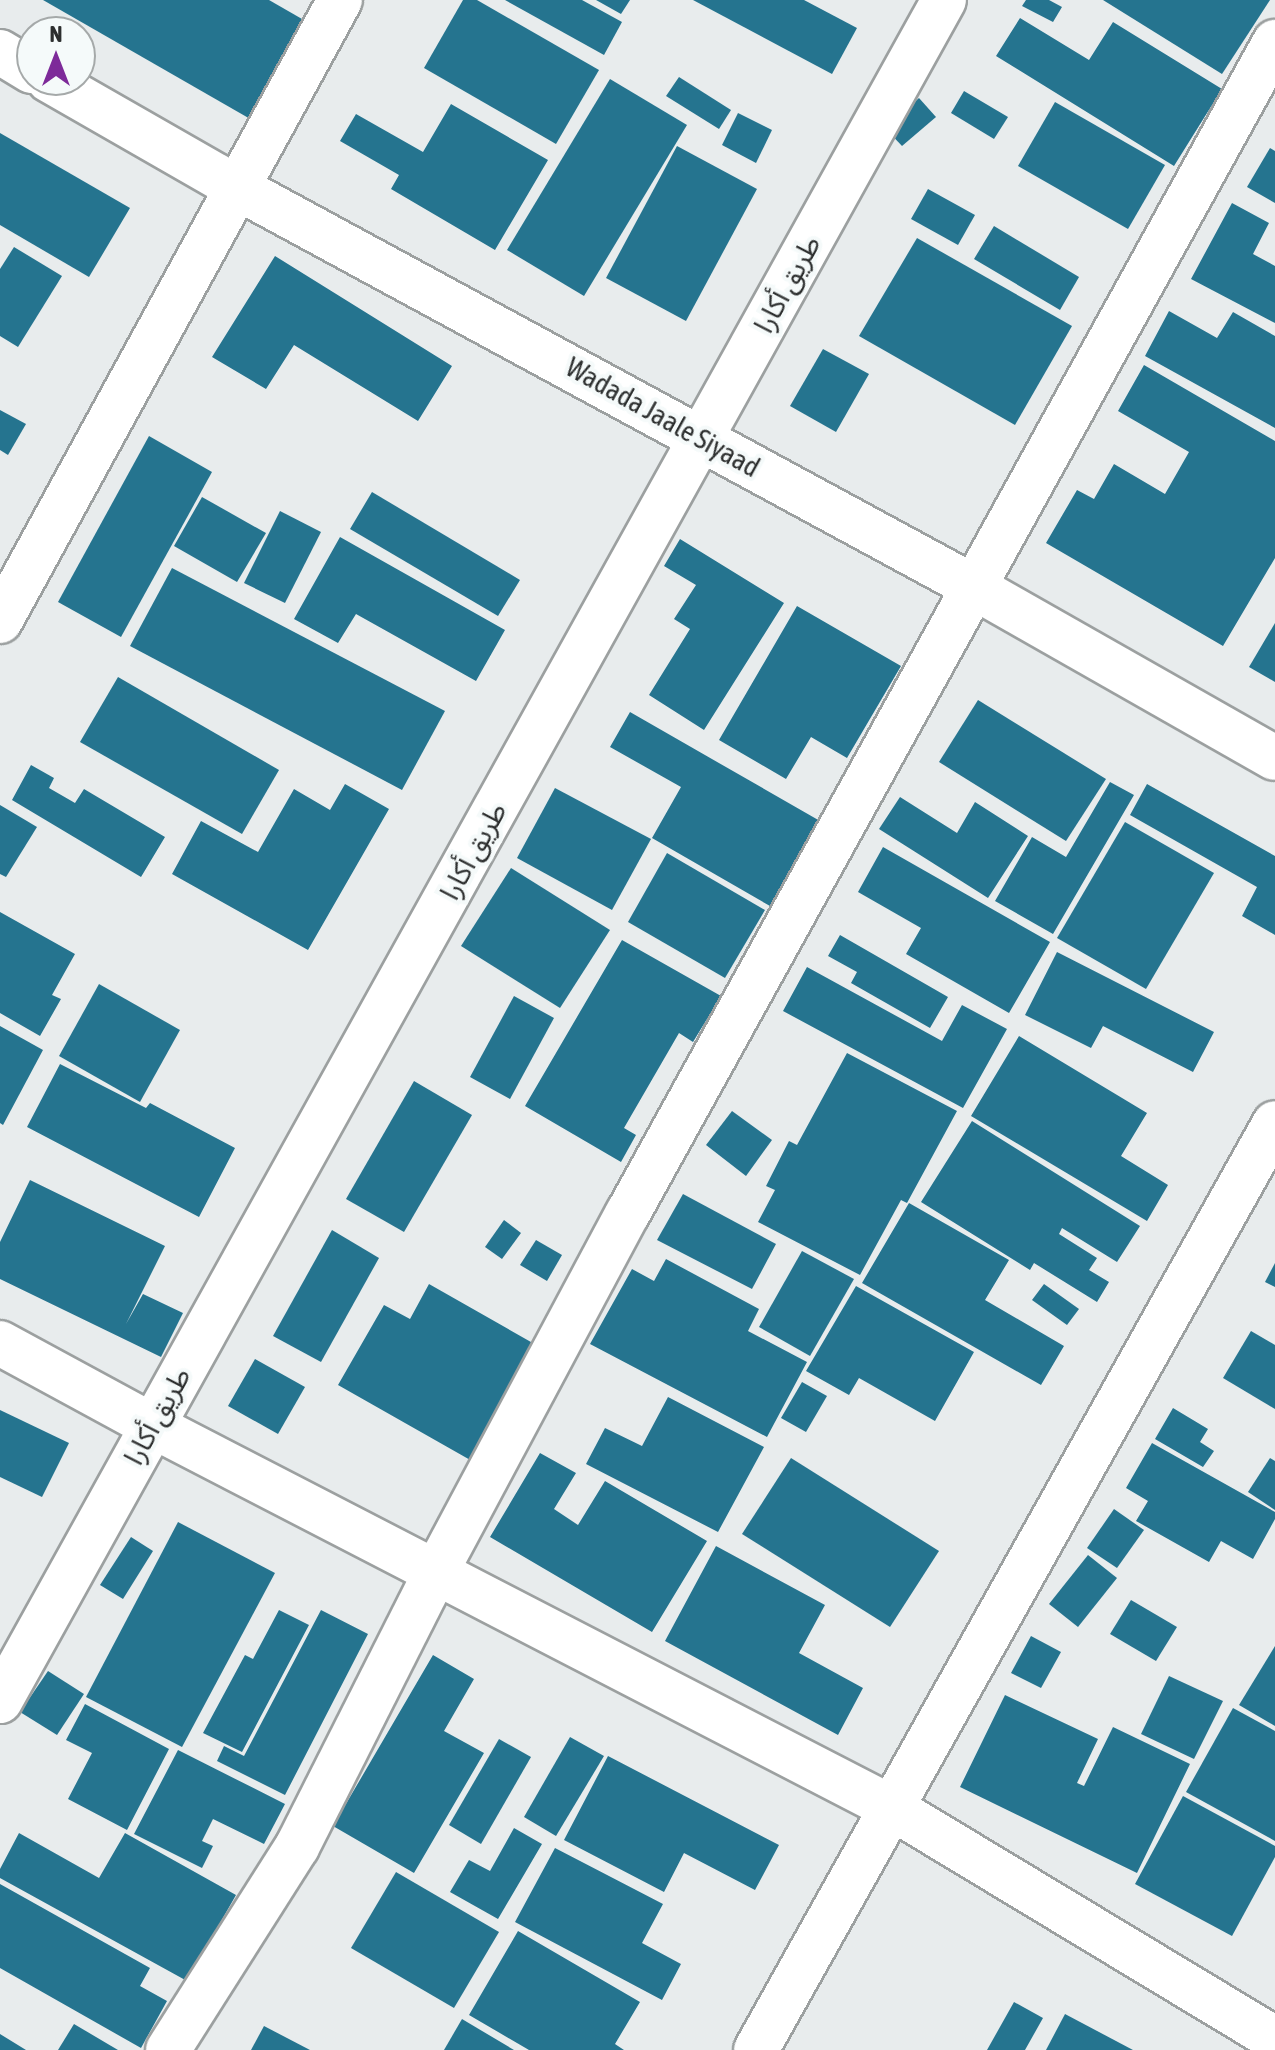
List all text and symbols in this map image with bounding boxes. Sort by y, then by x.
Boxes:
north arrow [16,16,96,96]
text: N [50,21,62,47]
street label: طريق أكارا [746,229,828,339]
street label: Wadada Jaale Siyaad [560,350,766,484]
street label: طريق أكارا [432,796,514,906]
street label: طريق أكارا [116,1361,198,1471]

